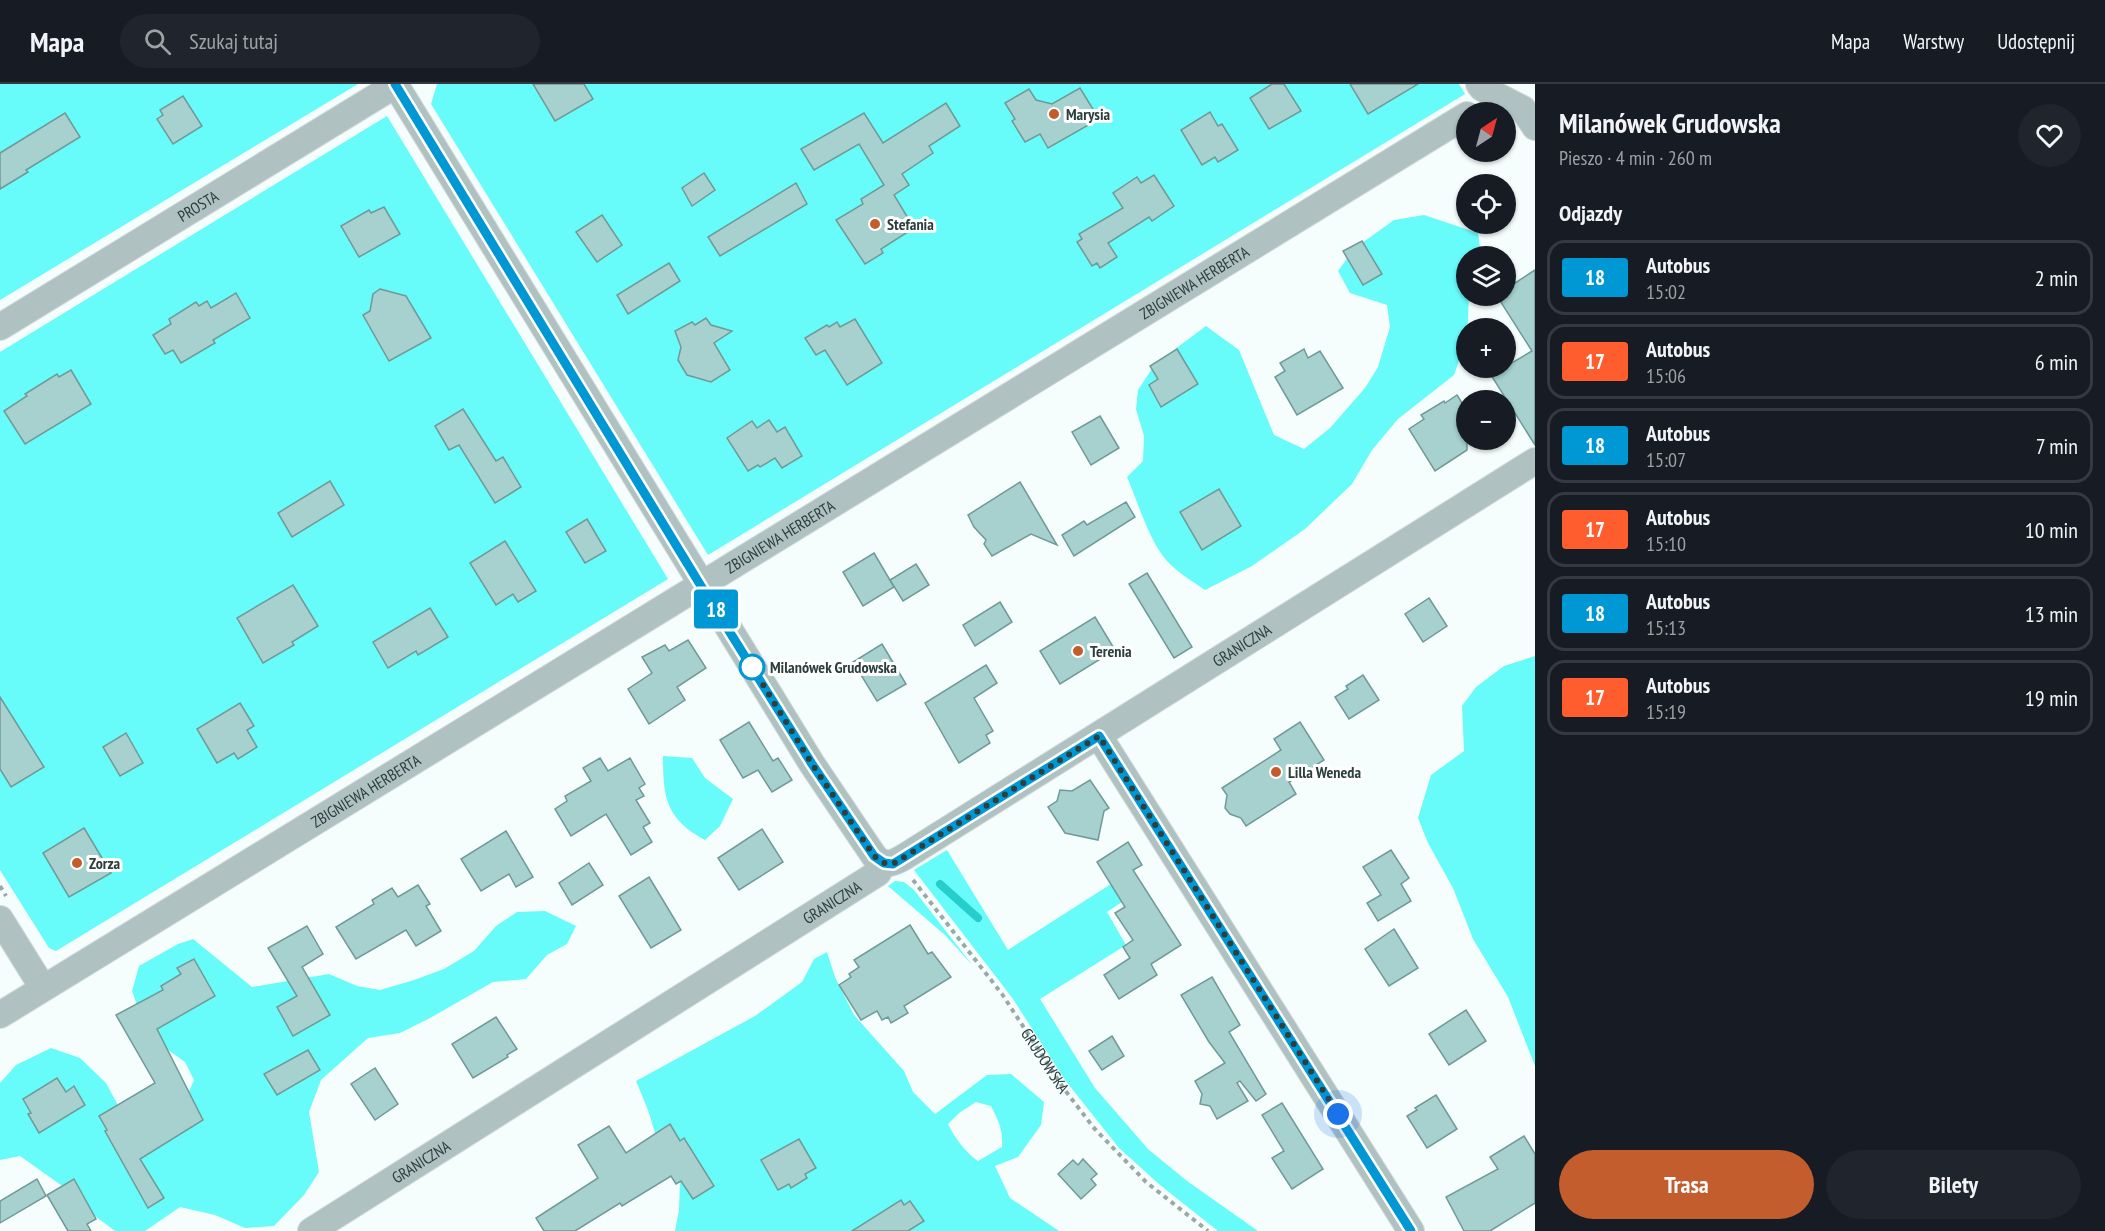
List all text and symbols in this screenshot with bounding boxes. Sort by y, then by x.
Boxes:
search box [120,14,540,68]
text: Mapa [30,23,84,60]
icon: search [141,25,174,58]
text: Szukaj tutaj [189,27,278,55]
text: Mapa [1831,28,1870,55]
text: Warstwy [1903,28,1964,55]
text: Udostępnij [1997,28,2075,55]
north arrow [1456,102,1516,162]
map controls [1456,102,1516,450]
place label: Marysia [1066,104,1111,124]
text: Milanówek Grudowska [1559,104,1781,141]
button: heart [2018,104,2081,167]
marker: Marysia [1047,107,1061,121]
text: Pieszo · 4 min · 260 m [1559,145,1712,171]
button: locate [1456,174,1516,234]
street label: PROSTA [174,186,222,226]
text: Odjazdy [1559,199,1622,227]
place label: Stefania [887,214,934,234]
marker: Stefania [868,217,882,231]
street label: ZBIGNIEWA HERBERTA [1136,241,1253,323]
button: layers [1456,246,1516,306]
text: Autobus [1646,251,1710,279]
text: 18 [1585,264,1605,291]
text: 2 min [2035,264,2078,292]
text: 15:02 [1646,279,1686,305]
button: + [1456,318,1516,378]
text: Autobus [1646,335,1710,363]
text: 17 [1585,348,1605,375]
text: 6 min [2035,348,2078,376]
text: 15:06 [1646,363,1686,389]
button: − [1456,390,1516,450]
text: Autobus [1646,419,1710,447]
text: 18 [1585,432,1605,459]
text: 7 min [2036,432,2078,460]
text: 15:07 [1646,447,1686,473]
street label: ZBIGNIEWA HERBERTA [722,495,839,578]
text: Autobus [1646,503,1710,531]
text: 17 [1585,516,1605,543]
text: 10 min [2025,516,2078,544]
text: 15:10 [1646,531,1686,557]
text: Autobus [1646,587,1710,615]
line badge: 18 [689,590,743,628]
text: 18 [706,596,726,623]
text: 18 [1585,600,1605,627]
text: 13 min [2025,600,2078,628]
text: 15:13 [1646,615,1686,641]
street label: GRANICZNA [1209,619,1275,671]
place label: Terenia [1090,641,1132,661]
marker: Terenia [1071,644,1085,658]
marker: Milanówek Grudowska [739,654,765,680]
place label: Milanówek Grudowska [770,657,897,677]
text: Autobus [1646,671,1710,699]
text: 17 [1585,684,1605,711]
text: 19 min [2025,684,2078,712]
text: 15:19 [1646,699,1686,725]
street label: ZBIGNIEWA HERBERTA [307,749,424,832]
place label: Lilla Weneda [1288,762,1361,782]
marker: Lilla Weneda [1269,765,1283,779]
place label: Zorza [89,853,121,873]
marker: Zorza [70,856,84,870]
street label: GRANICZNA [799,876,865,928]
street label: GRUDOWSKA [1017,1024,1074,1097]
your location [1323,1099,1353,1129]
street label: GRANICZNA [388,1135,454,1187]
button: Trasa [1559,1150,1814,1219]
button: Bilety [1826,1150,2081,1219]

